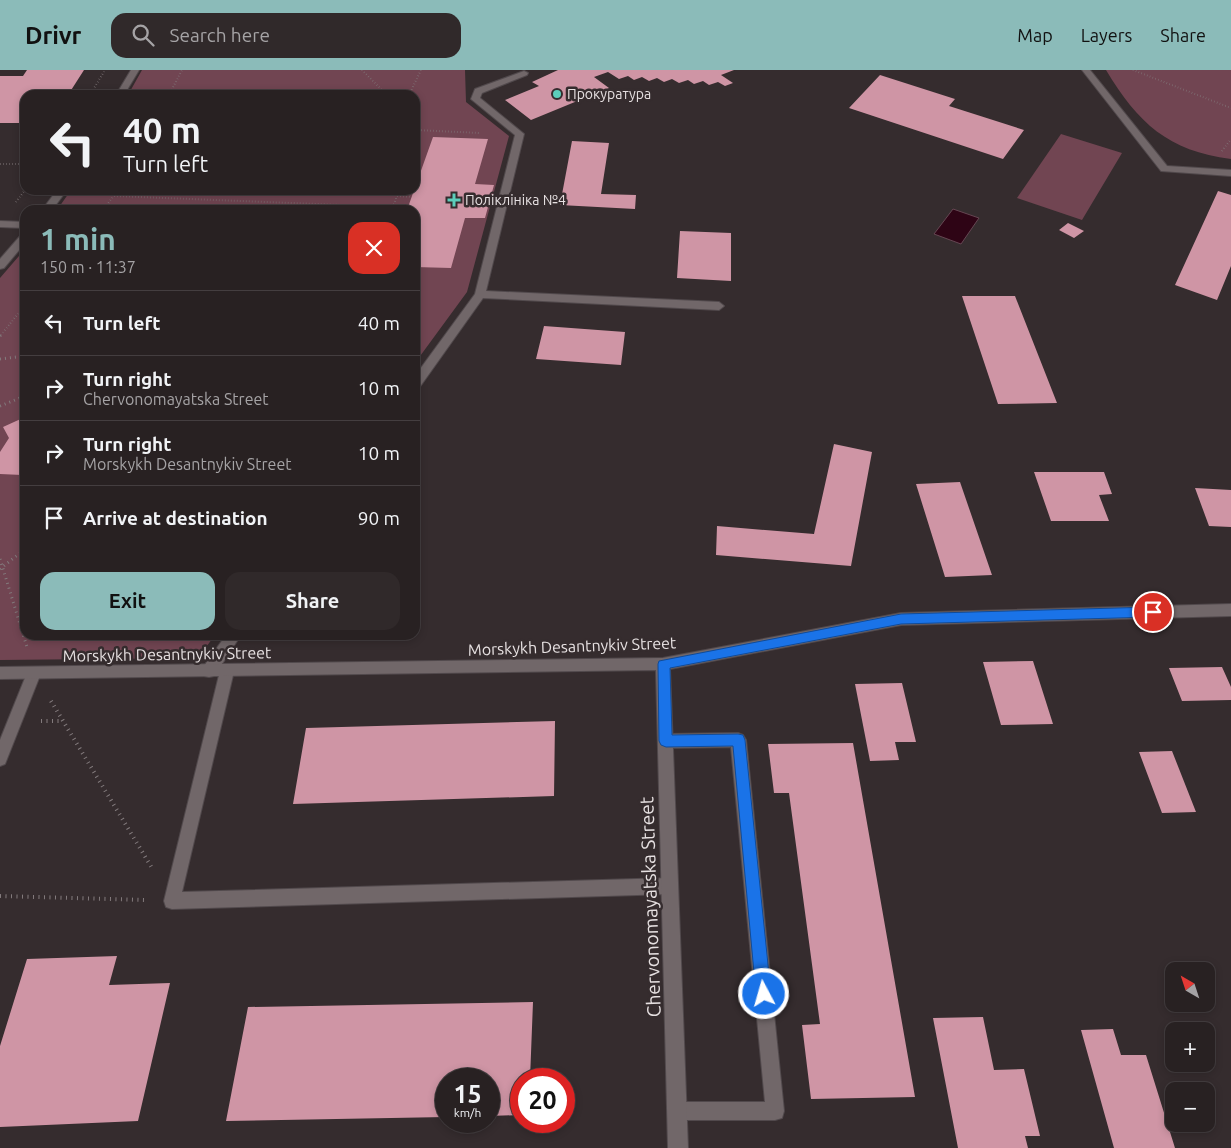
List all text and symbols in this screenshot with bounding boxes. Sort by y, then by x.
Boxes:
search box [111,13,461,58]
icon: search [129,21,157,49]
text: Drivr [25,22,81,49]
text: Search here [169,24,270,46]
text: Map [1017,25,1053,45]
text: Layers [1081,25,1132,45]
text: Share [1160,25,1206,45]
place label: Прокуратура [567,86,651,102]
marker: Прокуратура [551,88,563,100]
icon: left [40,110,105,175]
text: 40 m [123,110,201,150]
text: Turn left [123,151,208,176]
place label: Поліклініка №4 [465,192,566,208]
marker: Поліклініка №4 [447,193,461,207]
text: 1 min [40,222,116,256]
button: close [348,222,400,274]
text: 150 m · 11:37 [40,258,136,276]
icon: left [40,309,68,337]
text: Turn left [83,312,161,334]
text: 40 m [358,312,400,334]
text: Turn right [83,368,171,390]
icon: right [40,374,68,402]
text: 10 m [358,377,400,399]
text: Chervonomayatska Street [83,390,269,408]
text: Turn right [83,433,171,455]
icon: right [40,439,68,467]
text: 10 m [358,442,400,464]
text: Morskykh Desantnykiv Street [83,455,292,473]
icon: arrive [40,504,68,532]
text: Arrive at destination [83,507,268,529]
text: 90 m [358,507,400,529]
button: Exit [40,572,215,630]
button: Share [225,572,400,630]
pin [1132,591,1174,633]
icon: arrive [1139,598,1167,626]
street label: Morskykh Desantnykiv Street [467,633,677,659]
street label: Morskykh Desantnykiv Street [63,643,272,665]
street label: Chervonomayatska Street [635,796,665,1018]
north arrow [1165,962,1215,1012]
map controls [1165,962,1215,1132]
position arrow [737,967,789,1019]
button: + [1165,1022,1215,1072]
speed limit sign: 20 [510,1068,575,1133]
text: 15 [453,1080,482,1108]
button: − [1165,1082,1215,1132]
text: km/h [454,1106,481,1119]

